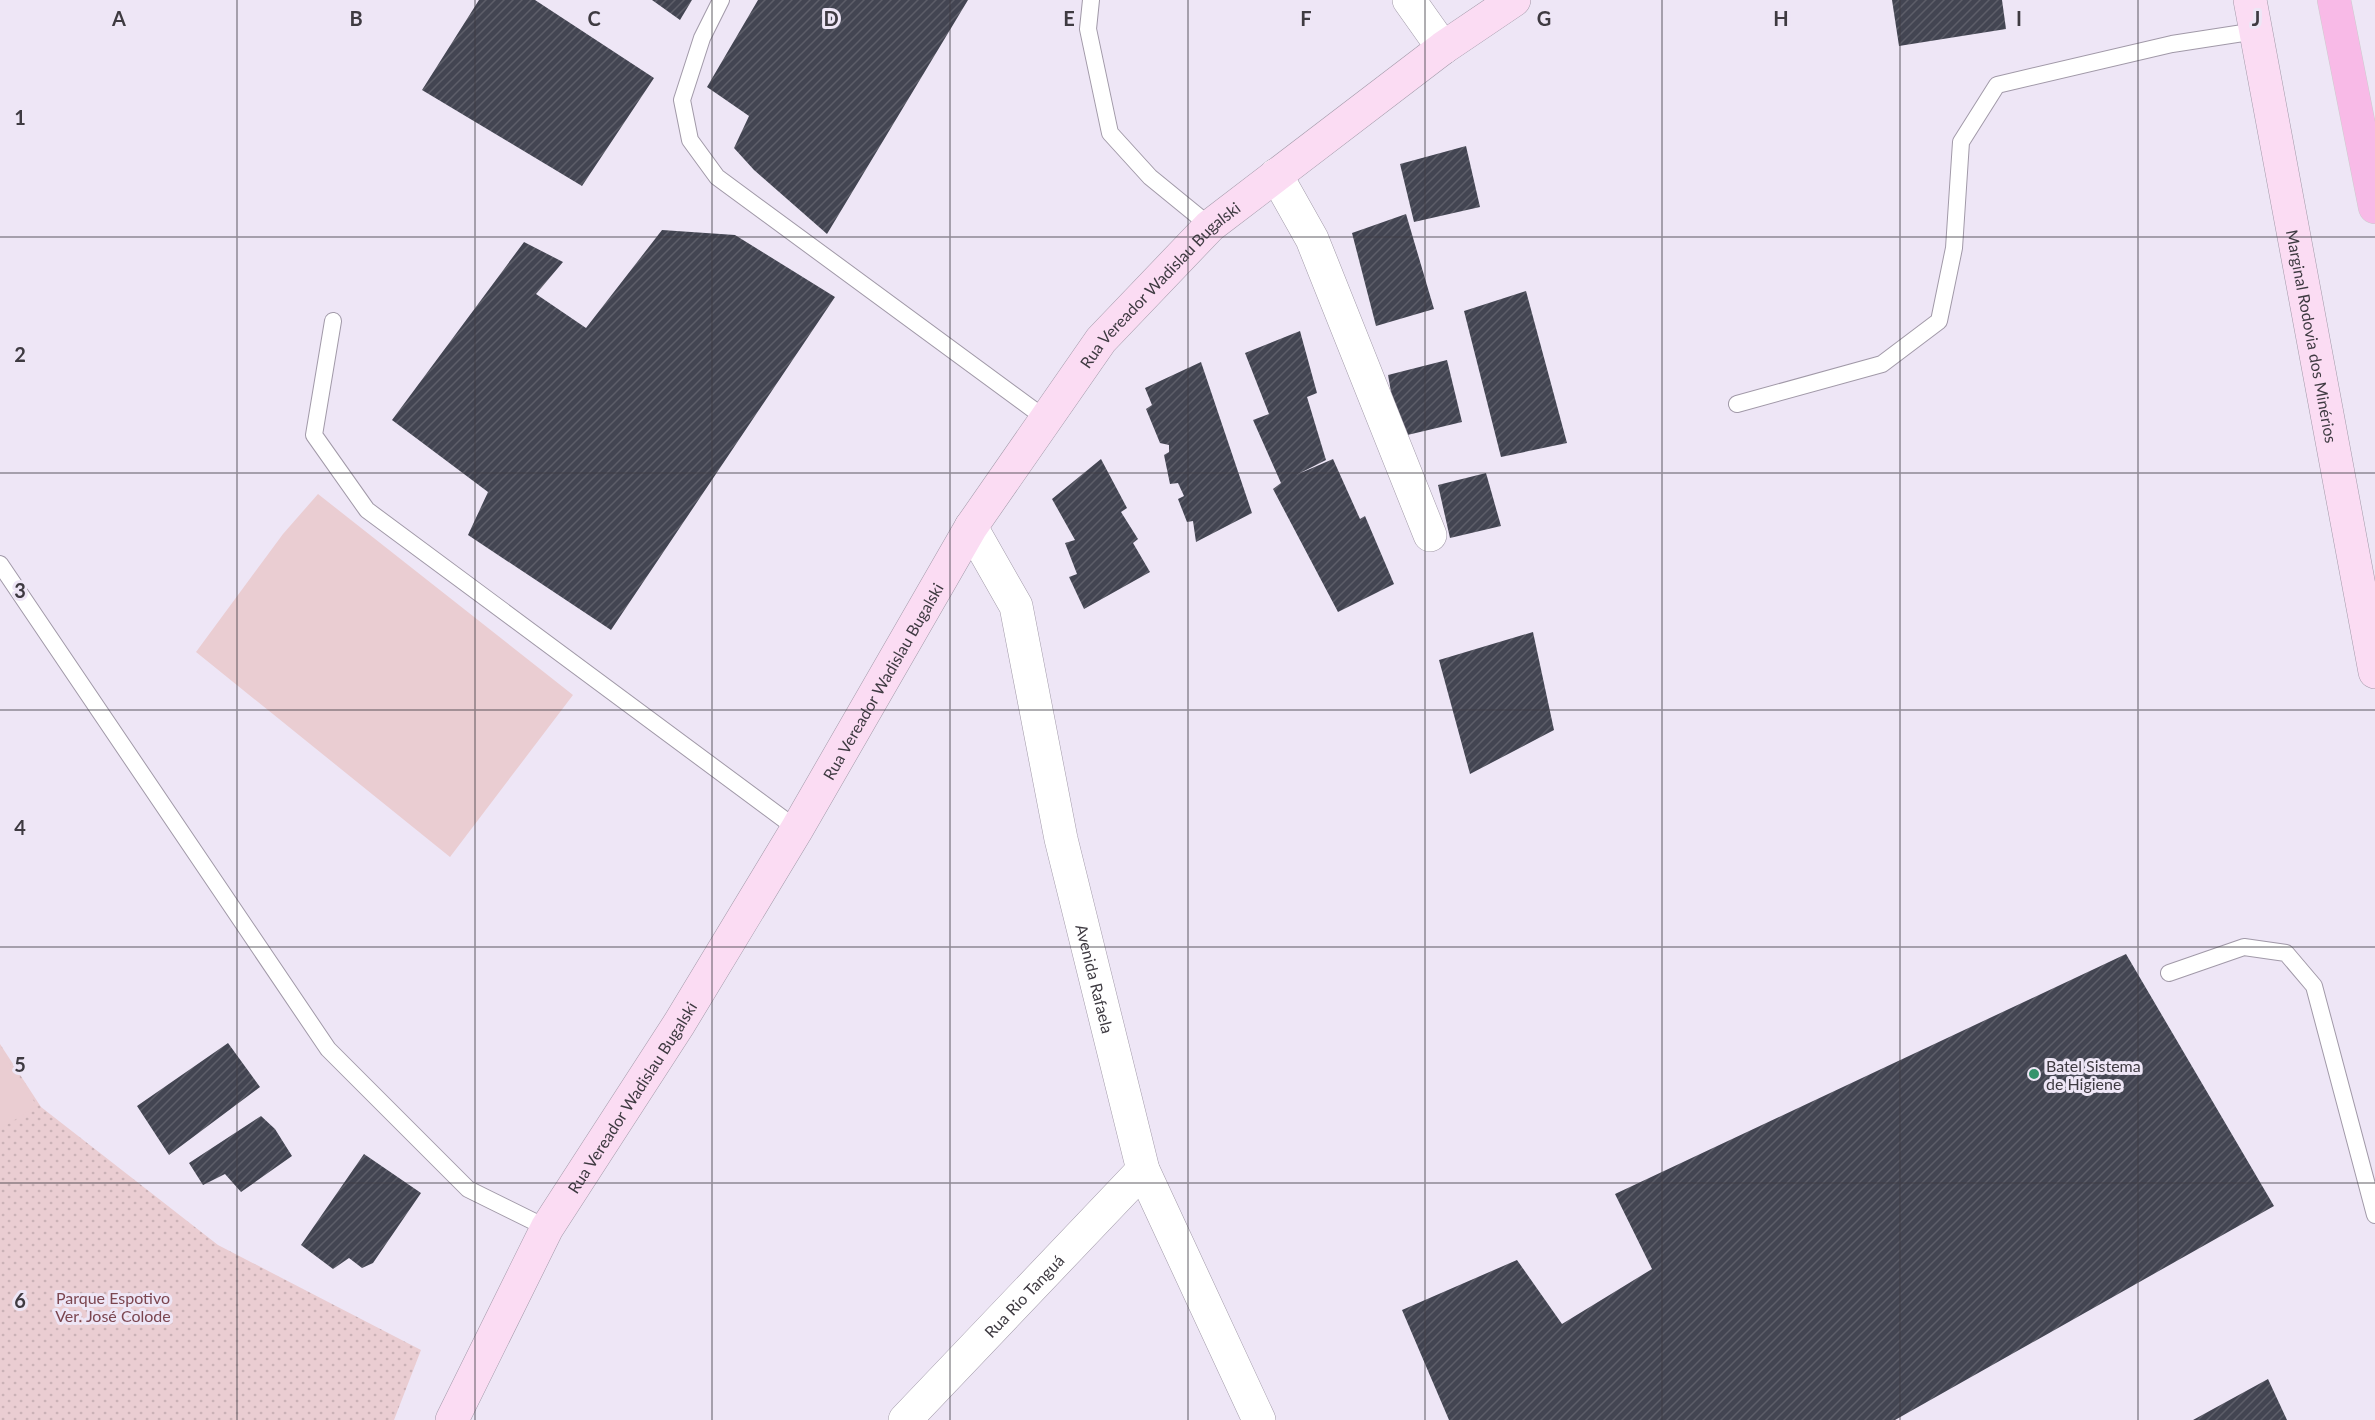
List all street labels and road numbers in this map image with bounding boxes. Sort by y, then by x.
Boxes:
street label: Rua Vereador Wadislau Bugalski [1075,197,1243,371]
street label: Marginal Rodovia dos Minérios [2283,228,2342,444]
street label: Rua Vereador Wadislau Bugalski [818,579,946,783]
street label: Avenida Rafaela [1073,922,1118,1035]
street label: Rua Vereador Wadislau Bugalski [563,998,700,1196]
street label: Rua Rio Tanguá [980,1250,1067,1341]

